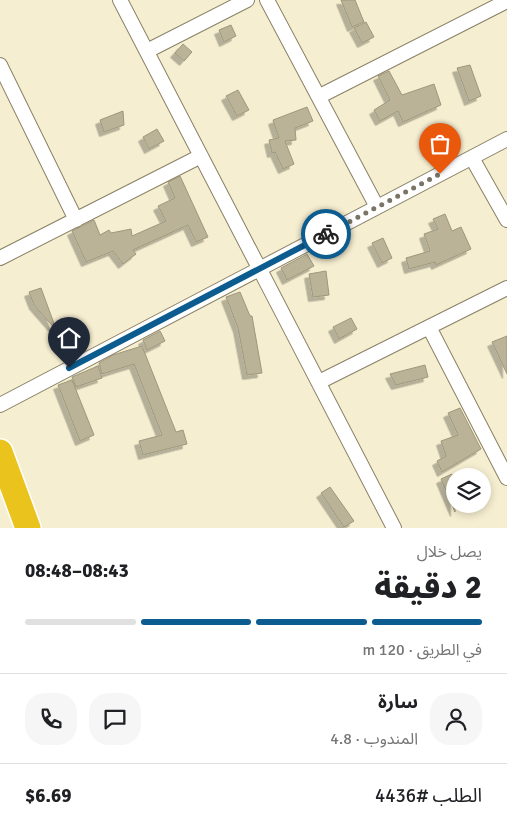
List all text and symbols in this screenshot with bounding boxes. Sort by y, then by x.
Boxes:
pin [419,123,461,174]
icon: bag [426,130,454,158]
courier [301,209,351,259]
icon: bike [312,220,340,248]
pin [48,317,90,368]
icon: home [55,324,83,352]
map controls [446,468,491,513]
button: layers [446,468,491,513]
text: يصل خلال [417,542,482,562]
text: 08:43–08:48 [25,559,129,583]
text: 2 دقيقة [374,568,482,607]
text: في الطريق · 120 m [363,640,482,660]
text: سارة [378,690,418,714]
button: phone [25,693,77,745]
button: chat [89,693,141,745]
button: person [430,693,482,745]
text: المندوب · 4.8 [330,729,418,749]
text: $6.69 [25,784,71,808]
text: الطلب #4436 [375,784,482,808]

